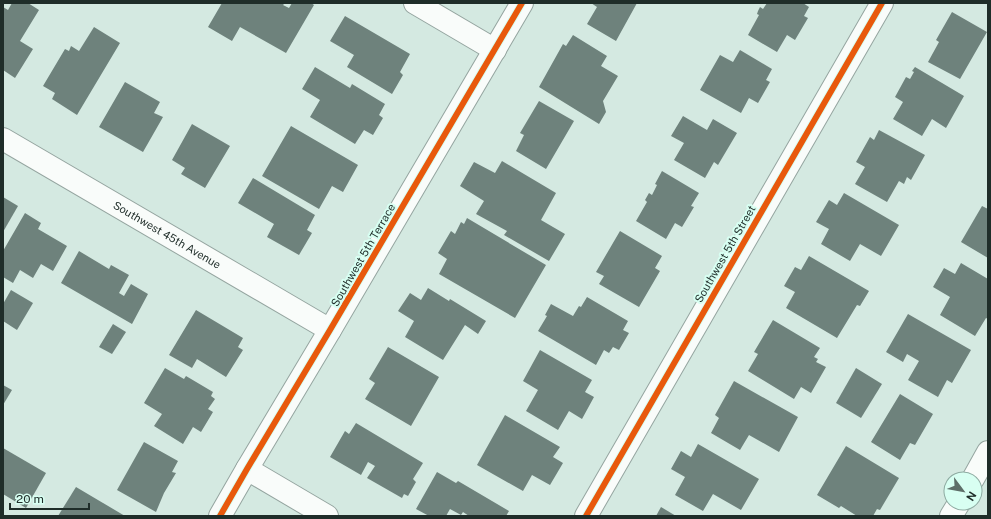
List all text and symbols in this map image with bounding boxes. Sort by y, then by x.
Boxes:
street label: Southwest 45th Avenue [111,199,223,271]
street label: Southwest 5th Terrace [329,202,397,308]
street label: Southwest 5th Street [692,203,758,305]
north arrow [943,471,983,511]
scale bar [10,485,89,511]
text: N [964,489,979,503]
text: 20 m [16,492,44,506]

